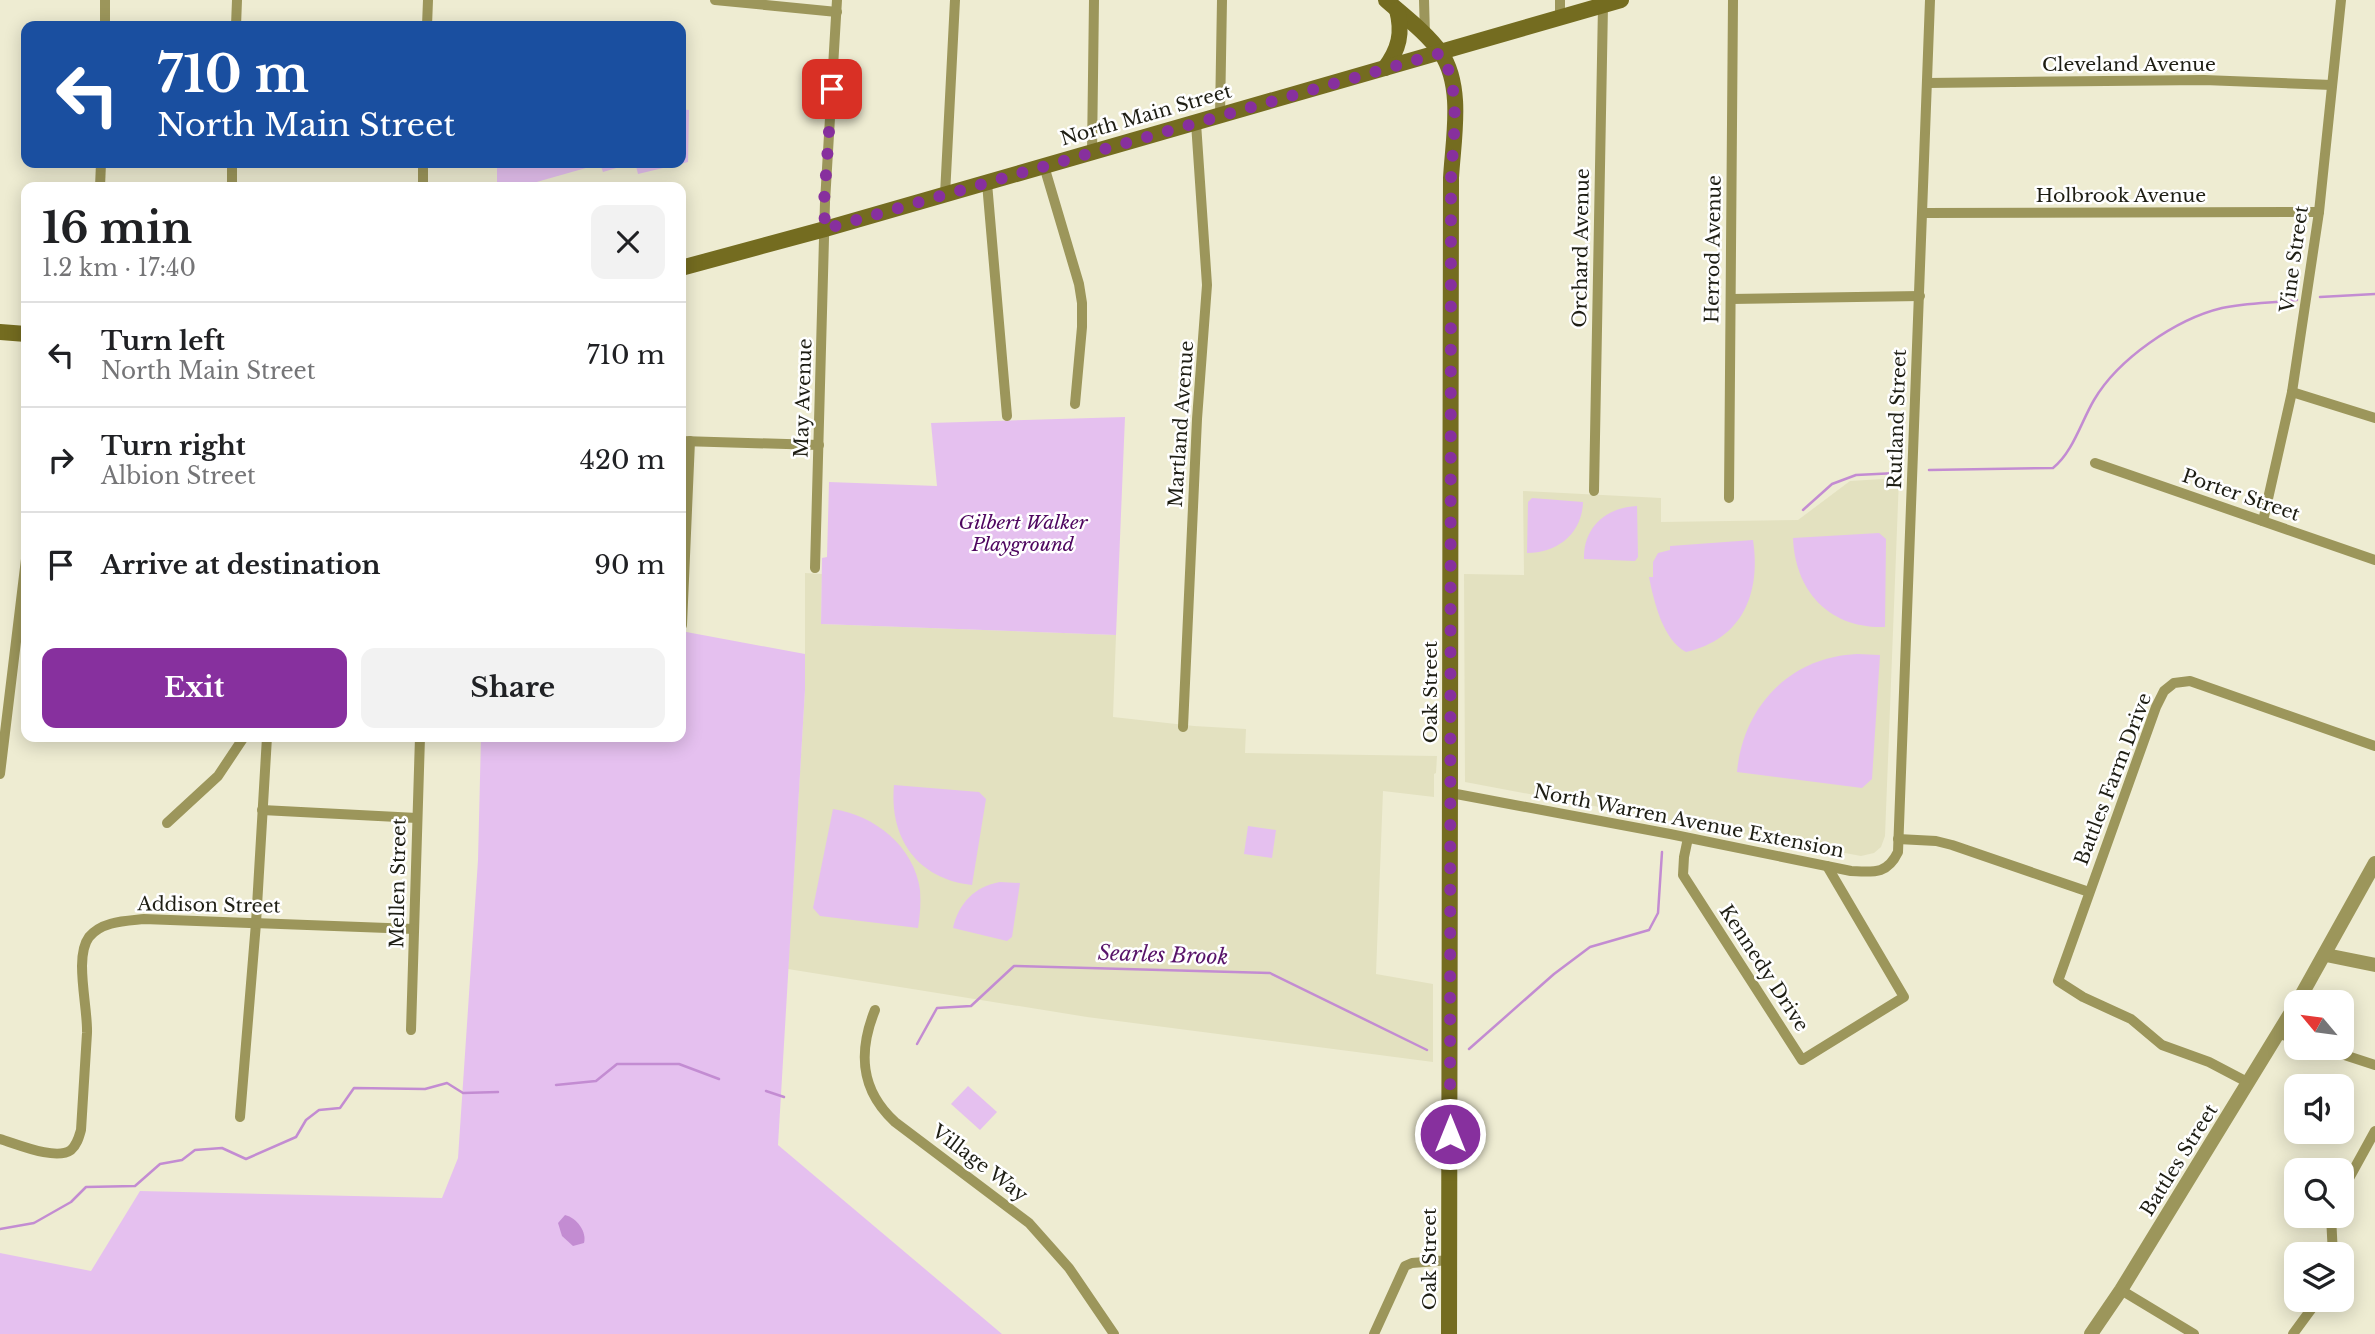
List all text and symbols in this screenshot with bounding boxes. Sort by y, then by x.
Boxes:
text: 710 m [157,44,309,105]
icon: left [42,49,133,140]
street label: Cleveland Avenue [2042,53,2216,76]
pin [802,59,862,119]
icon: arrive [813,70,851,108]
street label: North Main Street [1058,79,1235,150]
text: North Main Street [157,105,455,145]
street label: Orchard Avenue [1568,168,1594,328]
street label: Herrod Avenue [1700,175,1726,323]
street label: Holbrook Avenue [2036,184,2206,207]
text: 16 min [42,202,192,254]
street label: Vine Street [2275,203,2313,315]
button: close [591,205,665,279]
text: 1.2 km · 17:40 [42,254,196,282]
text: Turn left [101,325,225,357]
icon: left [42,336,80,374]
street label: May Avenue [789,338,817,458]
text: 710 m [586,339,665,371]
street label: Martland Avenue [1164,340,1198,508]
street label: Rutland Street [1883,348,1911,489]
text: North Main Street [101,357,315,385]
text: Turn right [101,430,246,462]
icon: right [42,441,80,479]
text: 420 m [580,444,665,476]
text: Albion Street [101,462,256,490]
street label: Porter Street [2179,464,2304,526]
park label: Gilbert Walker Playground [959,511,1089,556]
icon: arrive [42,546,80,584]
text: Arrive at destination [101,549,381,581]
text: 90 m [594,549,665,581]
street label: Oak Street [1419,640,1442,743]
button: Exit [42,648,347,728]
button: Share [361,648,665,728]
street label: Battles Farm Drive [2070,690,2156,868]
street label: North Warren Avenue Extension [1532,780,1846,862]
street label: Mellen Street [385,817,411,948]
street label: Addison Street [136,892,282,918]
street label: Kennedy Drive [1714,900,1814,1036]
water label: Searles Brook [1097,940,1229,970]
north arrow [2284,990,2354,1060]
map controls [2284,990,2354,1312]
button: sound [2284,1074,2354,1144]
position arrow [1413,1097,1487,1171]
street label: Battles Street [2135,1099,2223,1220]
street label: Village Way [927,1119,1032,1206]
button: search [2284,1158,2354,1228]
street label: Oak Street [1418,1207,1441,1310]
button: layers [2284,1242,2354,1312]

